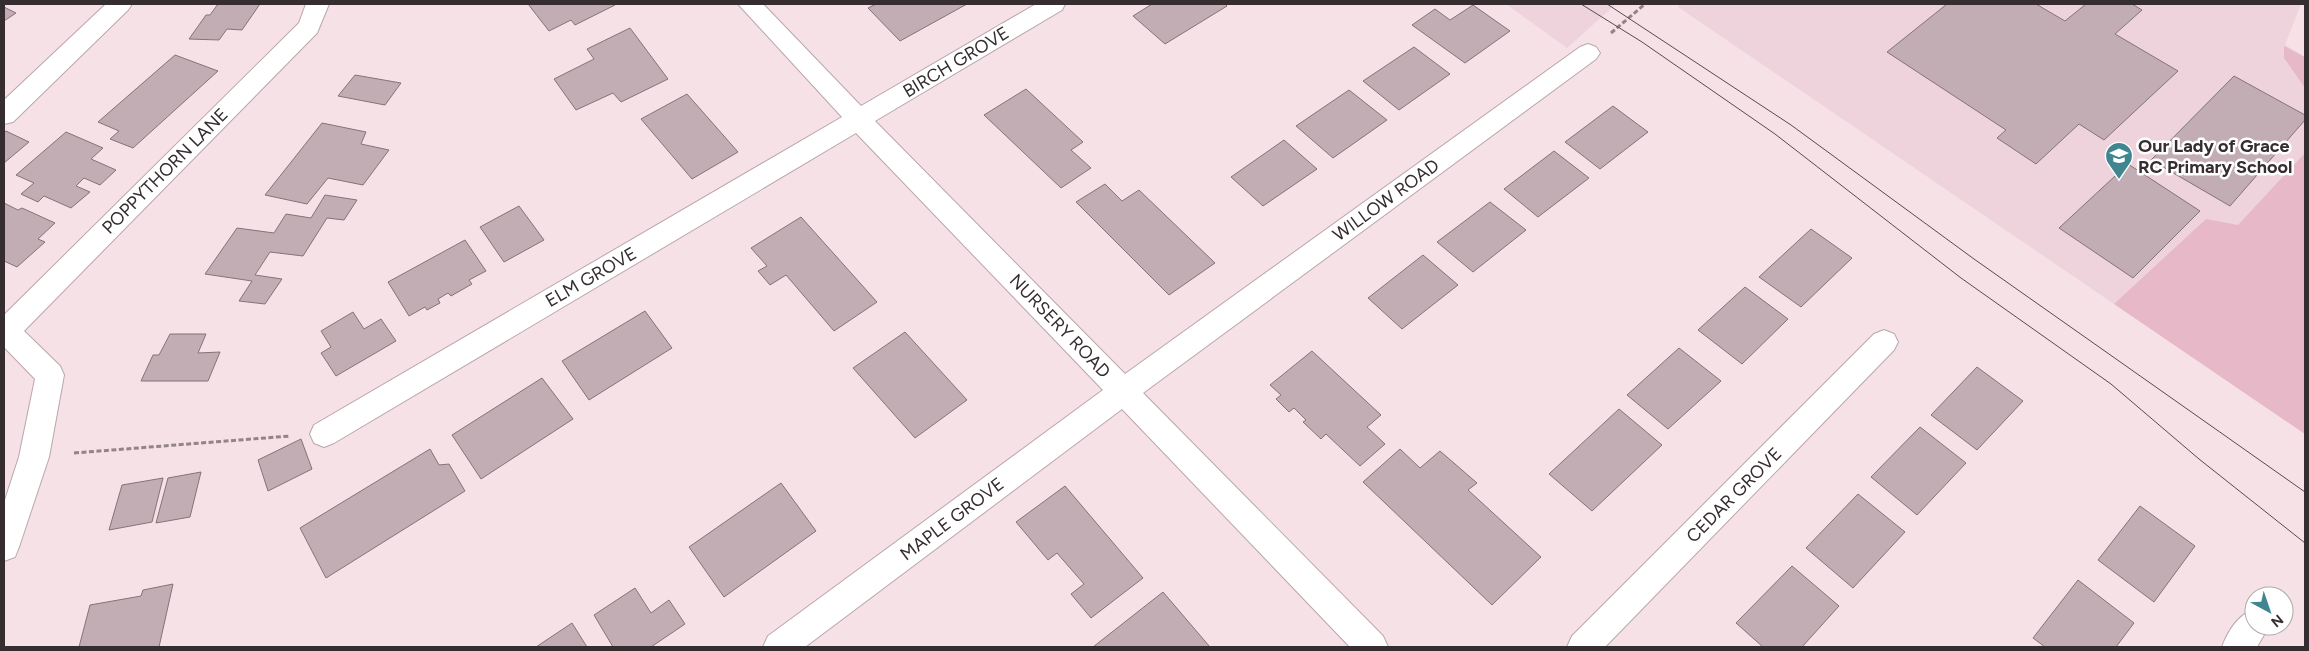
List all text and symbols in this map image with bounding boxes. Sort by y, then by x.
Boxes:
street label: BIRCH GROVE [899,22,1013,102]
street label: POPPYTHORN LANE [97,103,233,239]
place label: Our Lady of Grace RC Primary School [2138,135,2292,178]
school or university icon: Our Lady of Grace RC Primary School [2104,141,2134,180]
street label: WILLOW ROAD [1329,154,1443,246]
street label: ELM GROVE [542,242,640,312]
street label: NURSERY ROAD [1005,269,1115,383]
street label: CEDAR GROVE [1682,443,1786,547]
street label: MAPLE GROVE [896,473,1008,565]
north arrow [2244,586,2294,636]
text: N [2267,611,2287,631]

